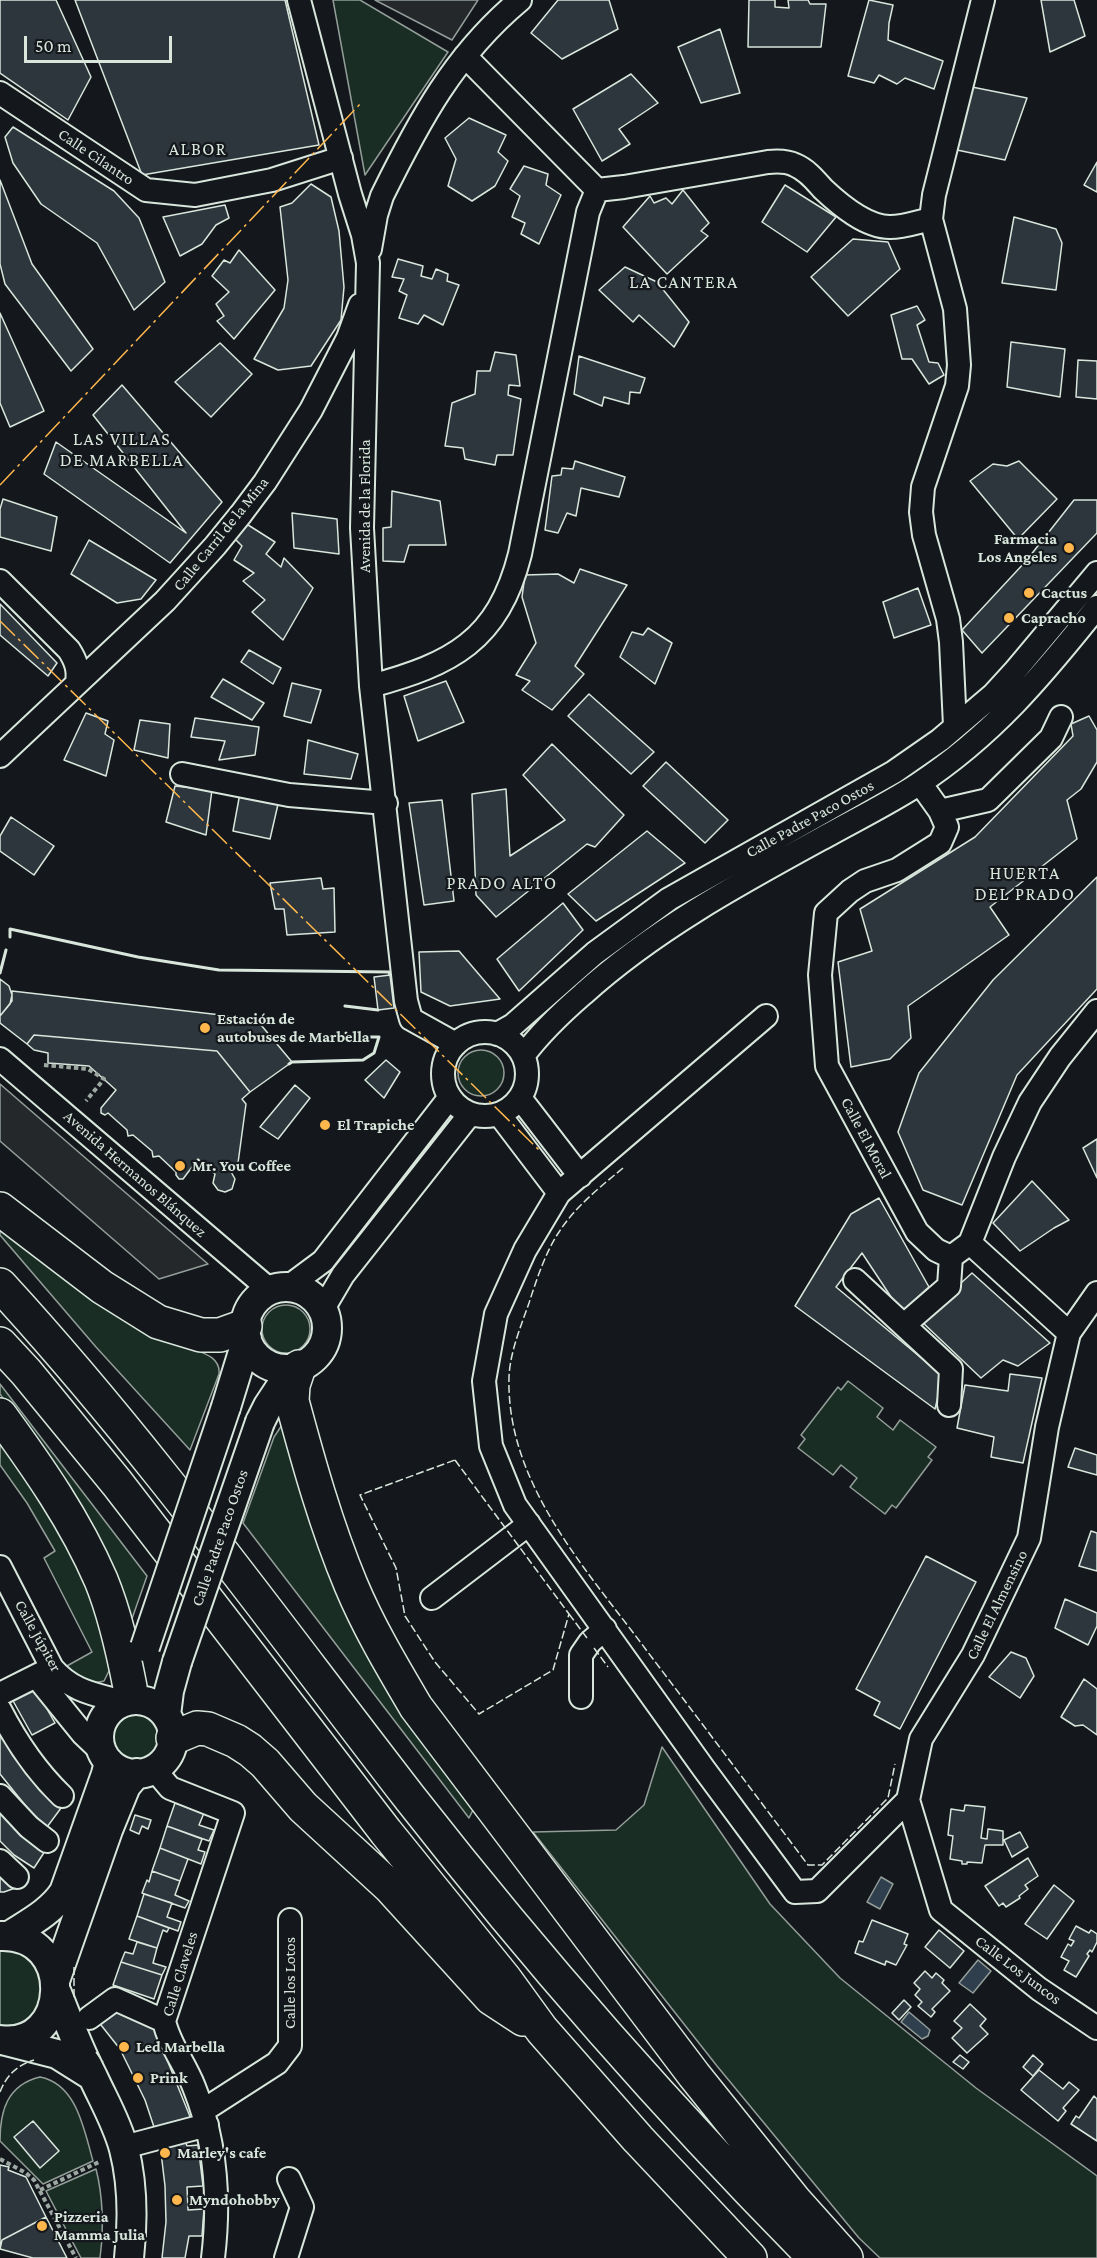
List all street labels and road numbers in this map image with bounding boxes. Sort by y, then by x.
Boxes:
street label: Calle Cilantro [54,125,138,189]
street label: Avenida de la Florida [355,439,375,573]
street label: Calle Carril de la Mina [169,473,273,595]
street label: Calle Padre Paco Ostos [743,776,877,862]
street label: Calle El Moral [837,1094,895,1182]
street label: Avenida Hermanos Blánquez [60,1107,210,1241]
street label: Calle Padre Paco Ostos [188,1467,252,1609]
street label: Calle El Almensino [962,1547,1032,1663]
street label: Calle Júpiter [10,1597,66,1675]
street label: Calle Claveles [158,1929,202,2019]
street label: Calle Los Juncos [971,1931,1065,2009]
street label: Calle los Lotos [280,1937,300,2029]

